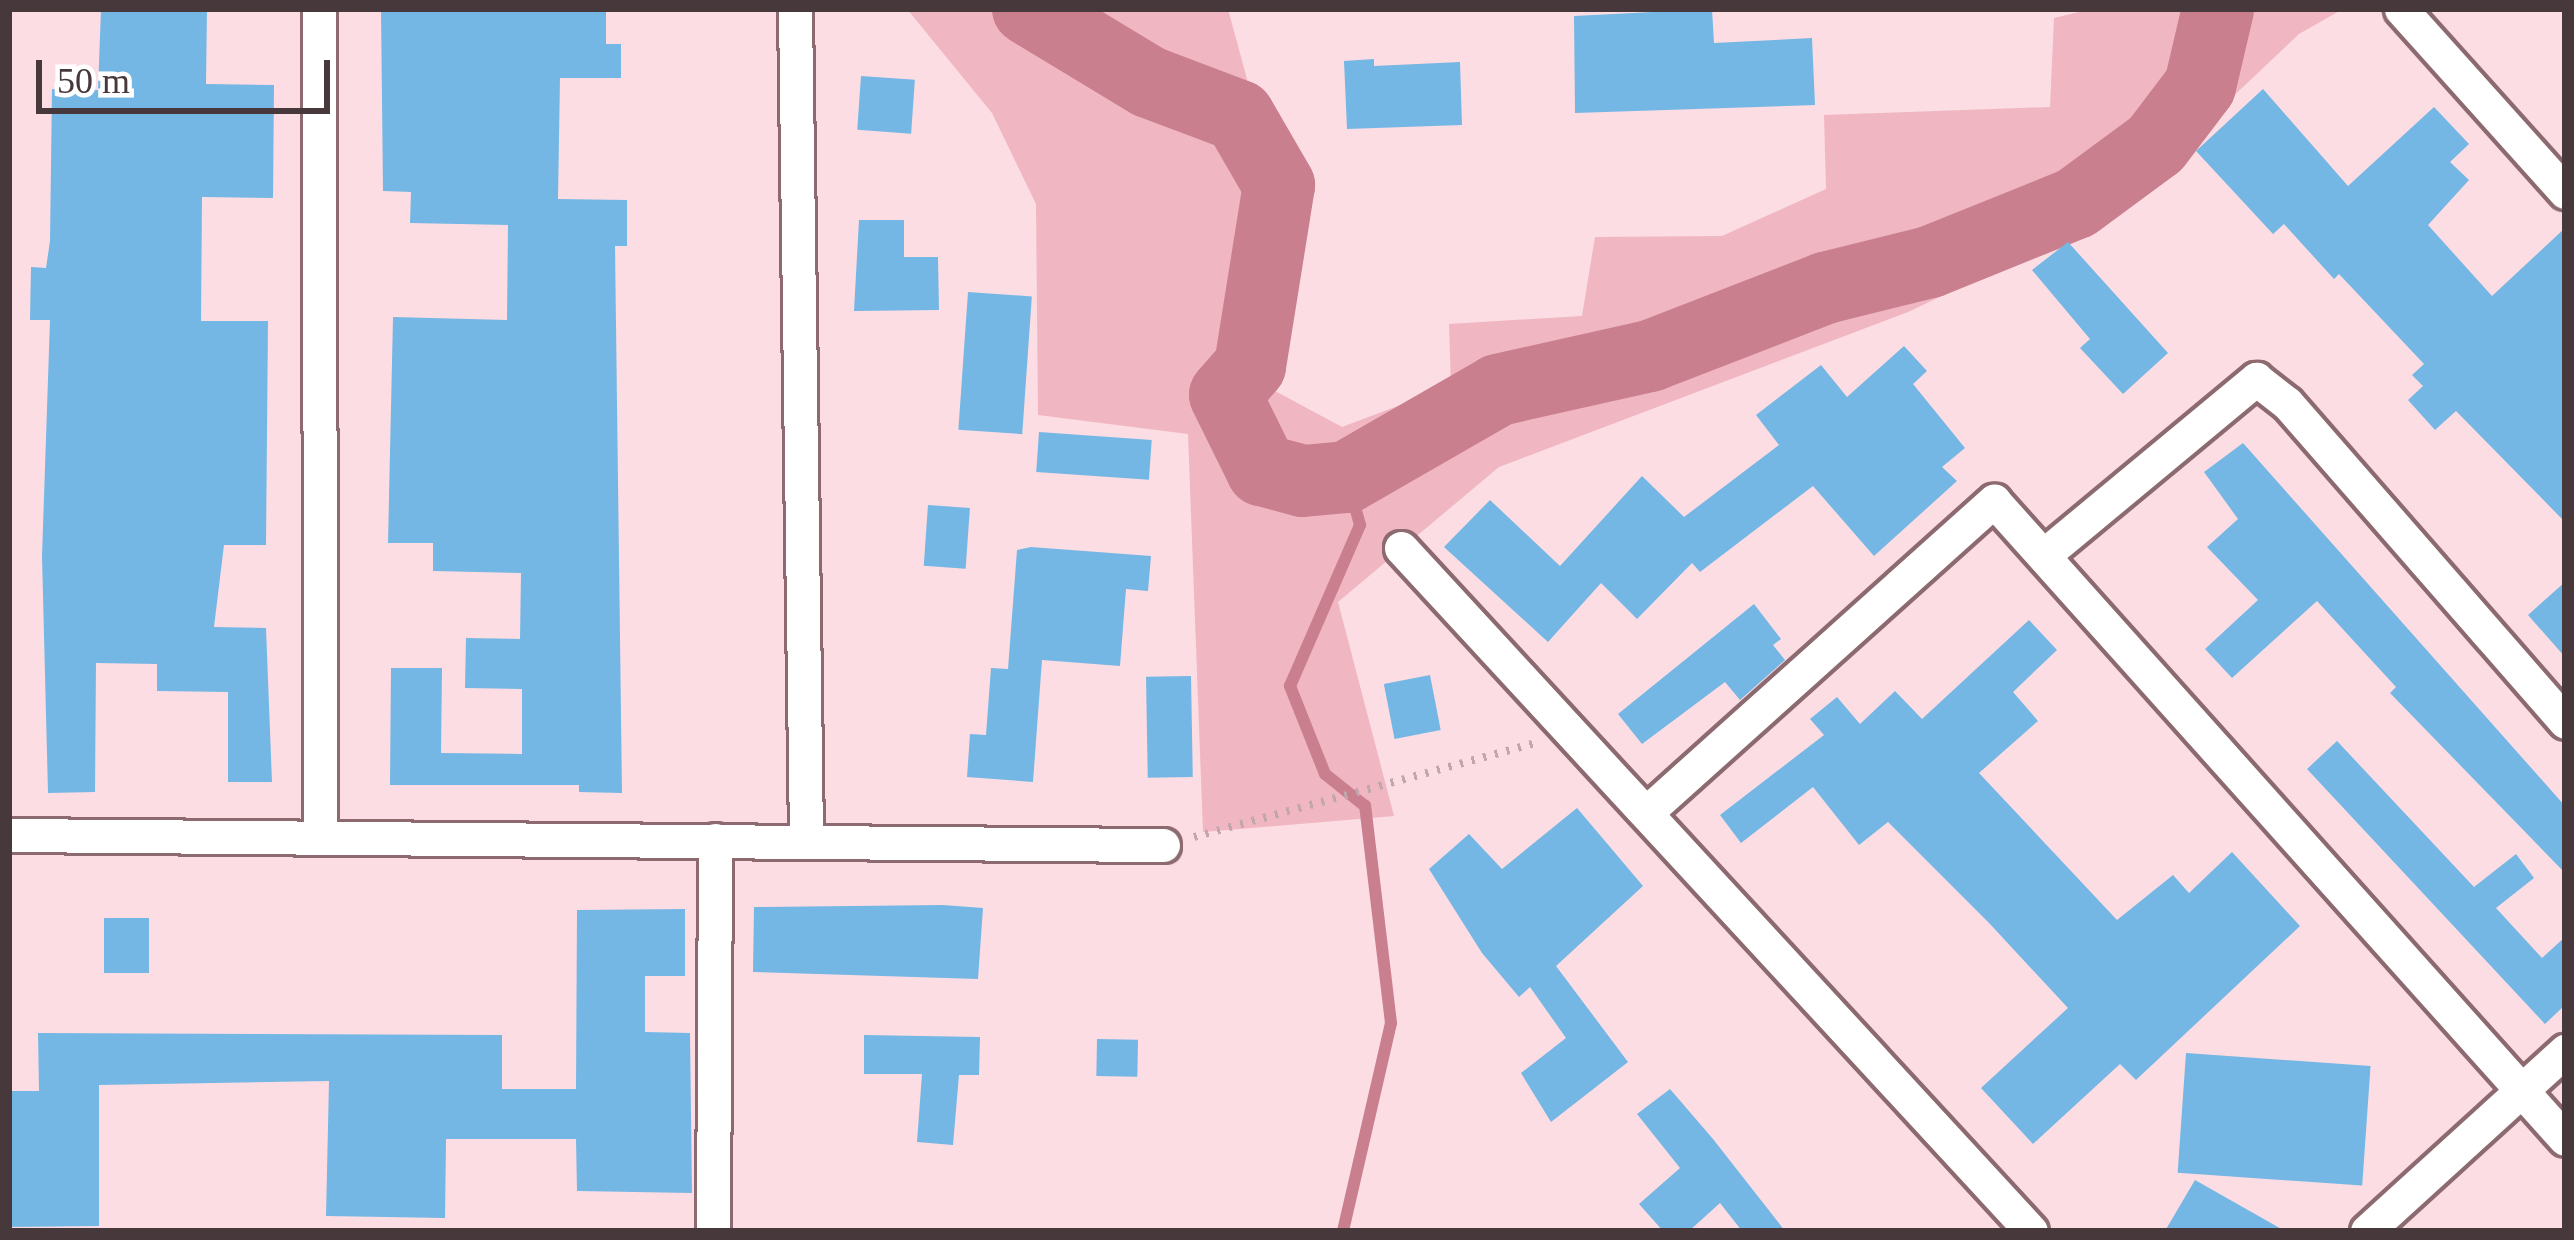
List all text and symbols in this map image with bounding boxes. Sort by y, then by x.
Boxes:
scale bar [42,36,336,110]
text: 50 m [57,61,130,101]

